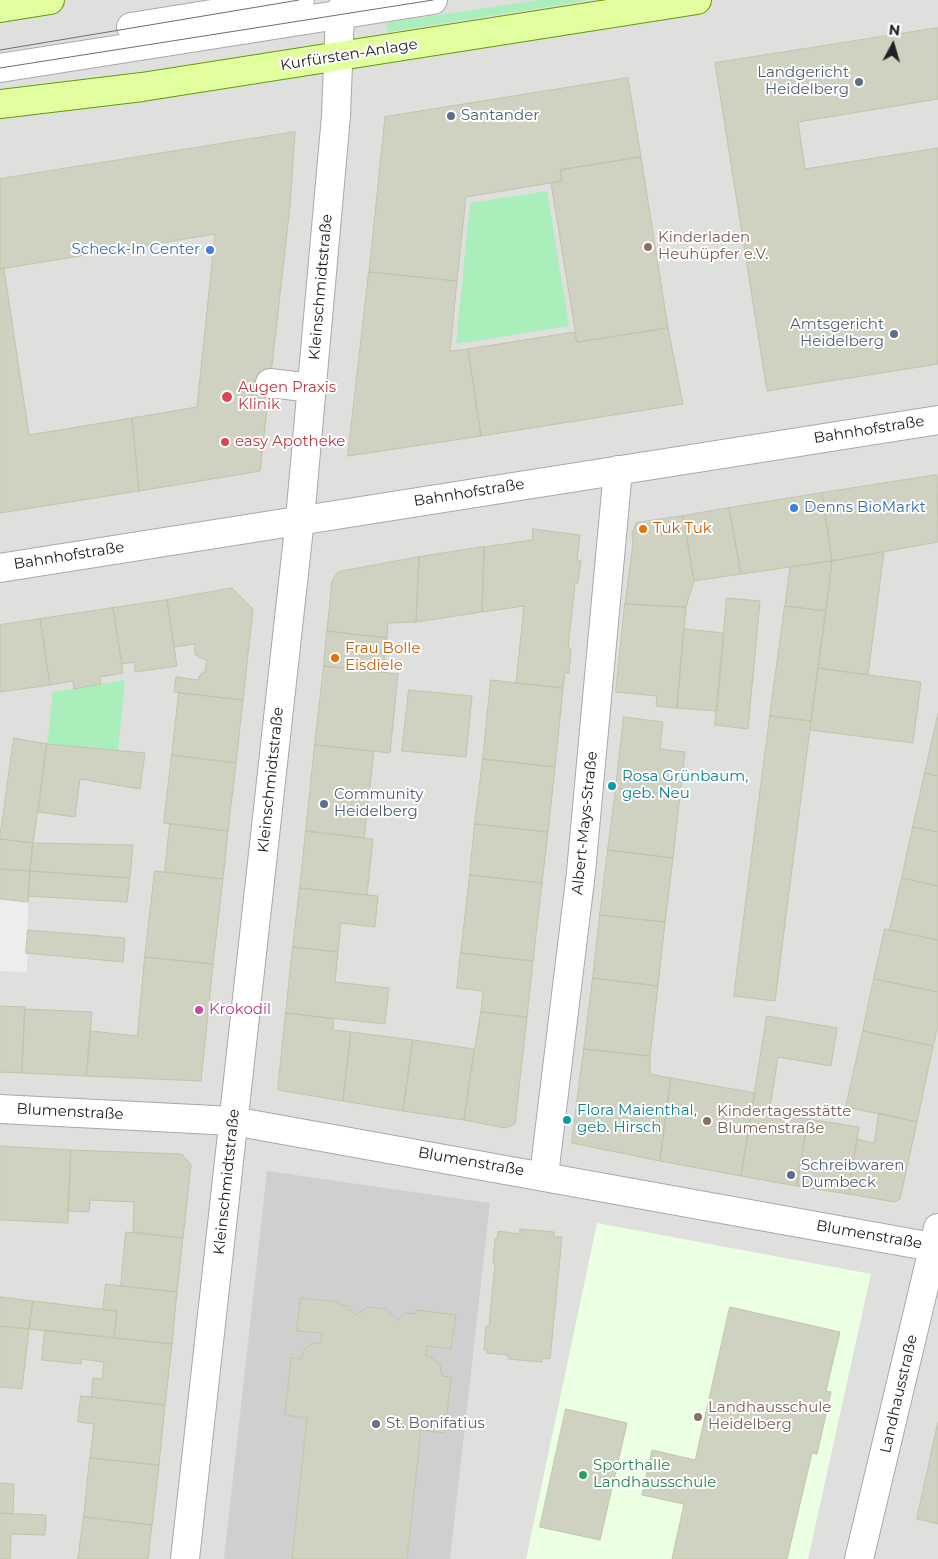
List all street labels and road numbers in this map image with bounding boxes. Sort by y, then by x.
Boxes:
street label: Kurfürsten-Anlage [279,35,419,75]
street label: Kleinschmidtstraße [306,213,336,361]
street label: Bahnhofstraße [812,412,926,448]
street label: Bahnhofstraße [412,475,526,511]
street label: Bahnhofstraße [12,538,126,574]
street label: Kleinschmidtstraße [254,706,288,854]
street label: Albert-Mays-Straße [569,750,601,896]
street label: Blumenstraße [16,1100,124,1124]
street label: Kleinschmidtstraße [210,1108,244,1256]
street label: Blumenstraße [417,1144,525,1180]
street label: Blumenstraße [815,1217,923,1253]
street label: Landhausstraße [877,1333,921,1455]

